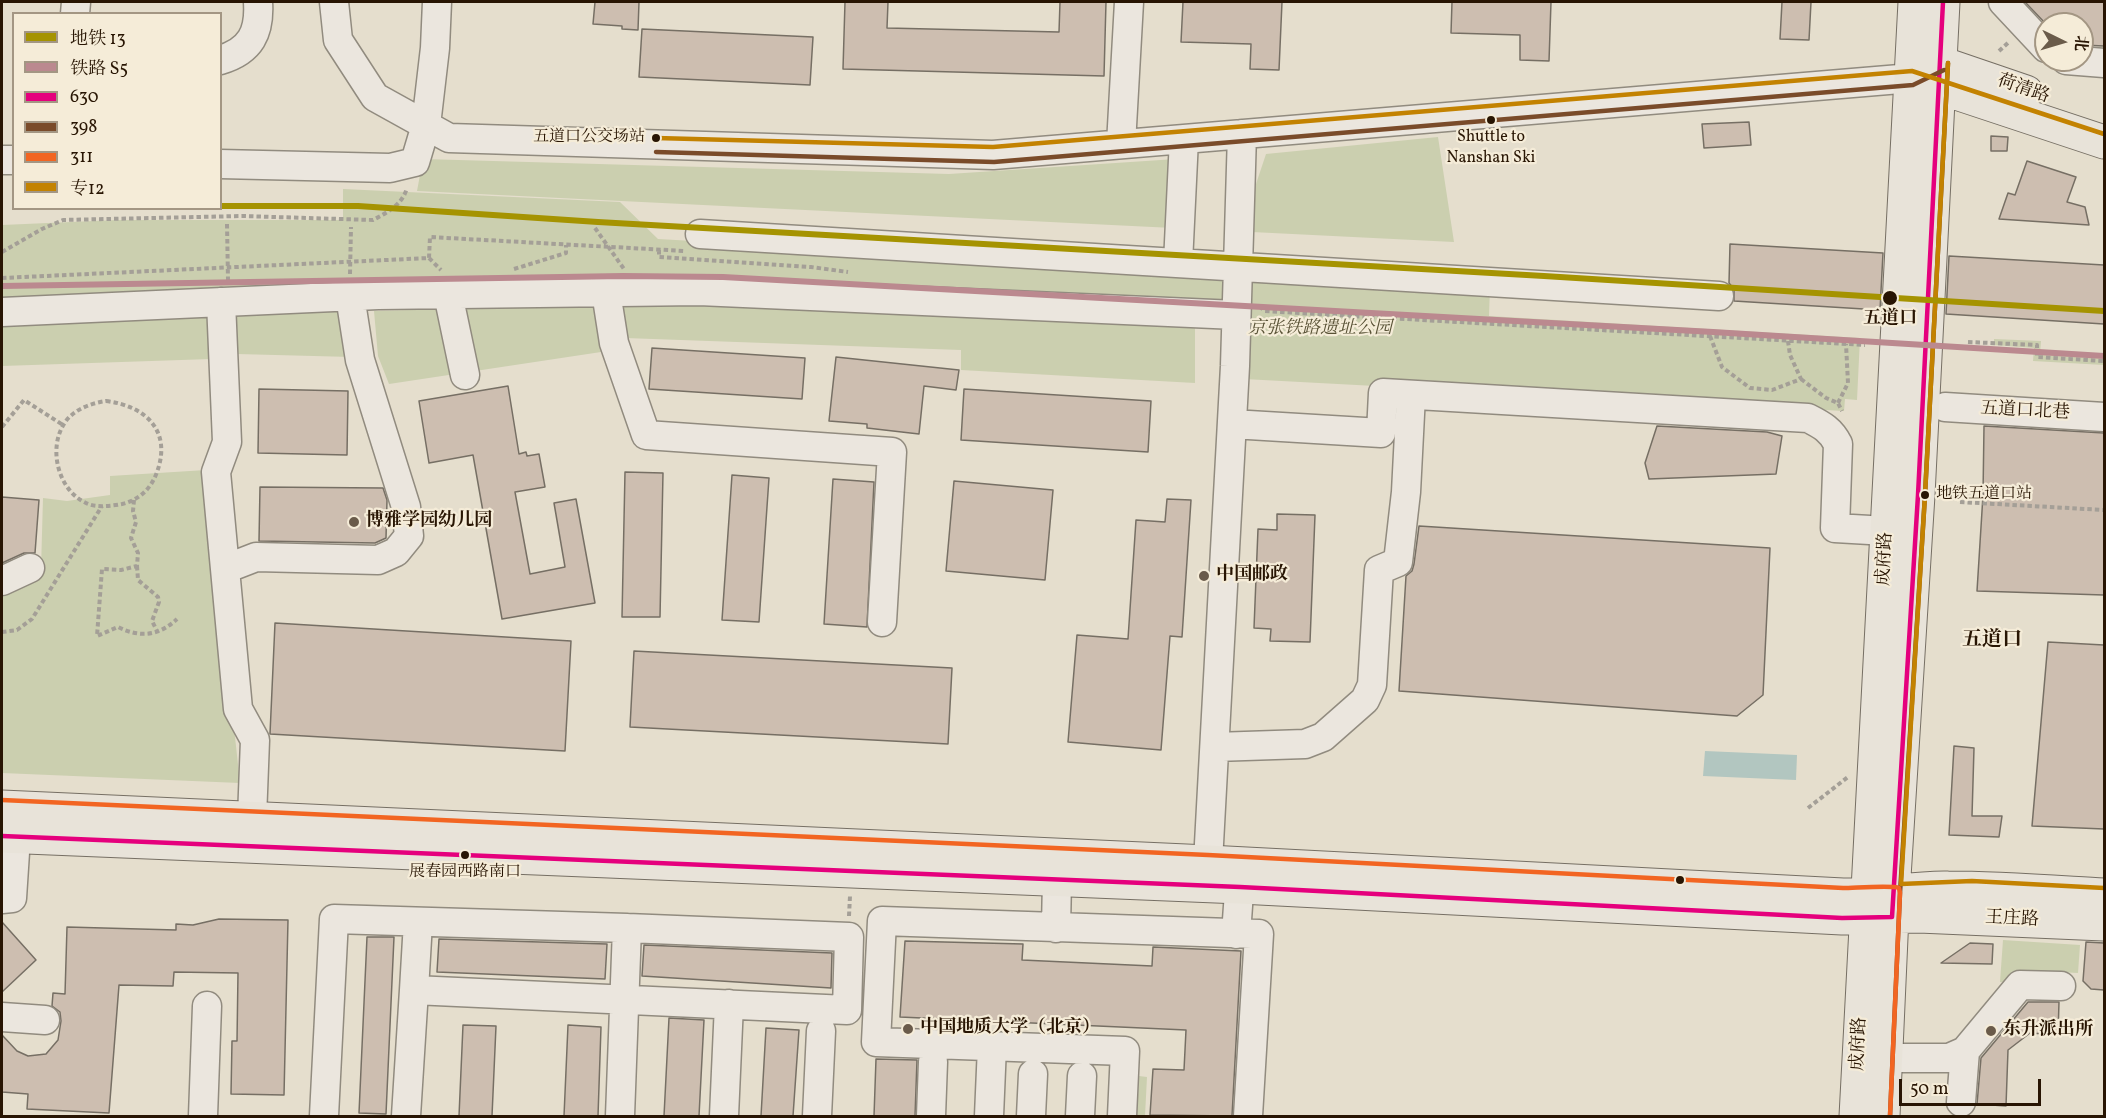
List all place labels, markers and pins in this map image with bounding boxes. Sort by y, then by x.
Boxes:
marker: Shuttle to Nanshan Ski [1485,114,1497,126]
place label: 五道口公交场站 [533,128,645,148]
place label: Shuttle to Nanshan Ski [1447,128,1535,166]
marker: 五道口公交场站 [650,132,662,144]
marker: 五道口 [1881,289,1899,307]
place label: 五道口 [1863,309,1917,331]
place label: 地铁五道口站 [1936,485,2032,505]
marker: 地铁五道口站 [1919,489,1931,501]
place label: 博雅学园幼儿园 [366,511,492,533]
marker: 博雅学园幼儿园 [347,515,361,529]
place label: 中国邮政 [1216,565,1288,587]
marker: 中国邮政 [1197,569,1211,583]
marker: 展春园西路南口 [459,849,471,861]
place label: 展春园西路南口 [409,863,521,883]
unlabelled marker [1674,874,1686,886]
place label: 中国地质大学（北京） [920,1018,1100,1040]
place label: 东升派出所 [2003,1020,2093,1042]
marker: 中国地质大学（北京） [901,1022,915,1036]
marker: 东升派出所 [1984,1024,1998,1038]

